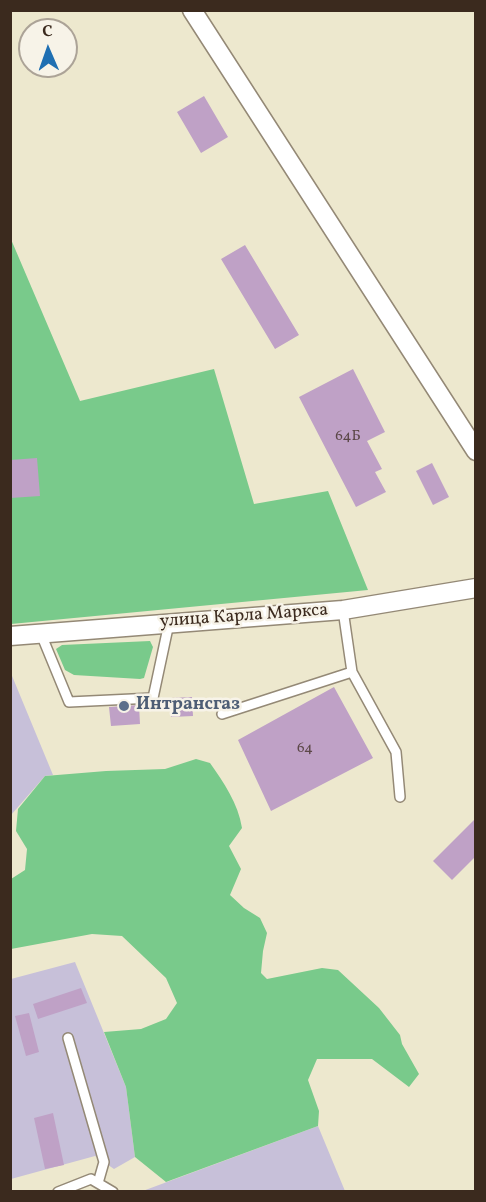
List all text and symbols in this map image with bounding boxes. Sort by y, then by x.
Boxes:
north arrow [18,18,78,78]
text: С [42,21,53,43]
house number: 64Б [335,428,361,446]
street label: улица Карла Маркса [159,600,329,634]
place label: Интрансгаз [136,695,240,717]
marker: Интрансгаз [117,699,131,713]
house number: 64 [297,740,313,758]

